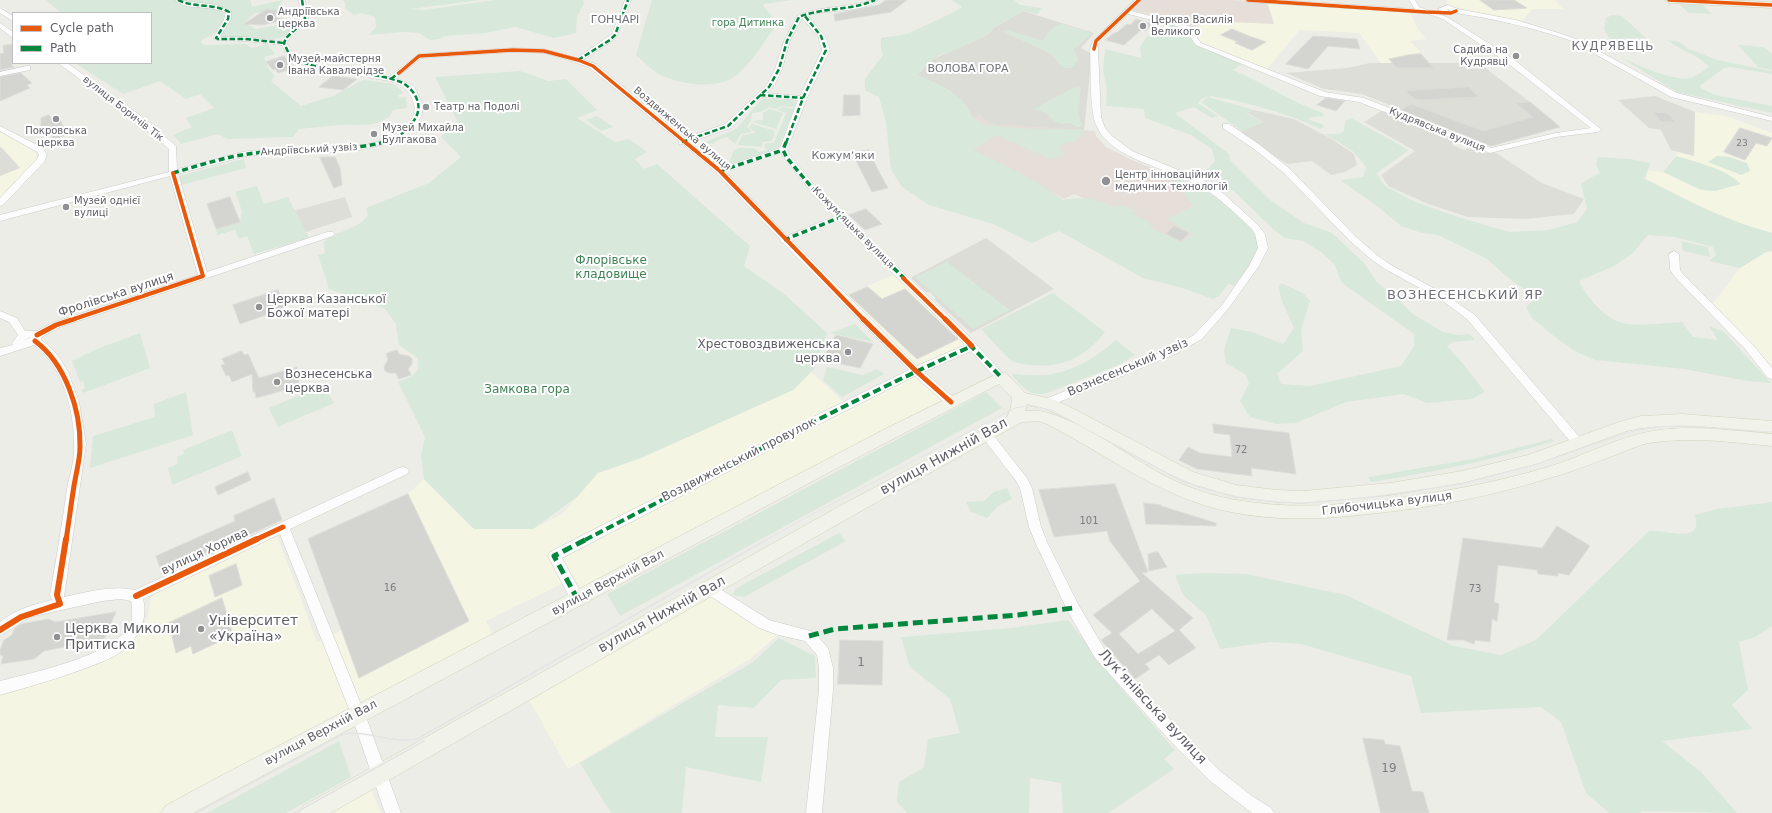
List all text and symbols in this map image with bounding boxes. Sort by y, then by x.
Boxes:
place label: Андріївська церква [278,6,340,30]
legend [12,12,152,64]
marker: Андріївська церква [265,13,275,23]
district label: ГОНЧАРІ [587,13,643,27]
place label: Церква Василія Великого [1151,14,1233,38]
park label: гора Дитинка [712,17,784,29]
text: Cycle path [50,21,114,35]
marker: Церква Василія Великого [1138,21,1148,31]
district label: КУДРЯВЕЦЬ [1571,40,1655,54]
text: Path [50,41,76,55]
place label: Садиба на Кудрявці [1453,44,1508,68]
marker: Садиба на Кудрявці [1511,51,1521,61]
place label: Музей-майстерня Івана Кавалерідзе [288,53,384,76]
marker: Музей-майстерня Івана Кавалерідзе [275,60,285,70]
district label: ВОЛОВА ГОРА [922,62,1014,76]
street label: вулиця Боричів Тік [80,74,166,144]
street label: Воздвиженська вулиця [631,85,733,173]
place label: Театр на Подолі [434,101,519,113]
marker: Театр на Подолі [421,102,431,112]
street label: Кудрявська вулиця [1387,105,1487,155]
marker: Покровська церква [51,114,61,124]
place label: Музей Михайла Булгакова [382,122,464,146]
place label: Покровська церква [25,125,87,148]
marker: Музей Михайла Булгакова [369,129,379,139]
house number: 23 [1736,139,1748,149]
street label: Андріївський узвіз [260,141,358,159]
district label: Кожумʼяки [811,149,875,163]
place label: Центр інноваційних медичних технологій [1115,169,1228,192]
marker: Центр інноваційних медичних технологій [1100,175,1112,187]
street label: Кожумʼяцька вулиця [810,185,896,271]
place label: Музей однієї вулиці [74,195,140,218]
marker: Музей однієї вулиці [61,202,71,212]
park label: Флорівське кладовище [575,254,647,282]
street label: Фролівська вулиця [56,270,176,320]
district label: ВОЗНЕСЕНСЬКИЙ ЯР [1387,288,1543,304]
place label: Церква Казанської Божої матері [267,293,386,321]
marker: Церква Казанської Божої матері [254,302,264,312]
street label: Вознесенський узвіз [1066,336,1190,400]
place label: Хрестовоздвиженська церква [698,338,840,366]
marker: Хрестовоздвиженська церква [843,347,853,357]
place label: Вознесенська церква [285,368,372,396]
marker: Вознесенська церква [272,377,282,387]
park label: Замкова гора [484,383,570,397]
street label: Воздвиженський провулок [660,415,818,505]
street label: вулиця Нижній Вал [877,415,1011,499]
house number: 72 [1235,444,1247,456]
street label: Глибочицька вулиця [1321,489,1453,519]
house number: 101 [1079,515,1099,527]
street label: вулиця Хорива [159,526,251,578]
street label: вулиця Верхній Вал [549,547,667,619]
street label: вулиця Нижній Вал [595,573,729,657]
house number: 16 [384,582,396,594]
house number: 73 [1469,583,1481,595]
place label: Університет «Україна» [209,613,298,646]
place label: Церква Миколи Притиска [65,621,179,654]
marker: Університет «Україна» [196,624,206,634]
marker: Церква Миколи Притиска [52,632,62,642]
street label: Лукʼянівська вулиця [1094,646,1210,768]
house number: 1 [857,656,865,670]
street label: вулиця Верхній Вал [262,697,380,769]
house number: 19 [1381,762,1397,776]

